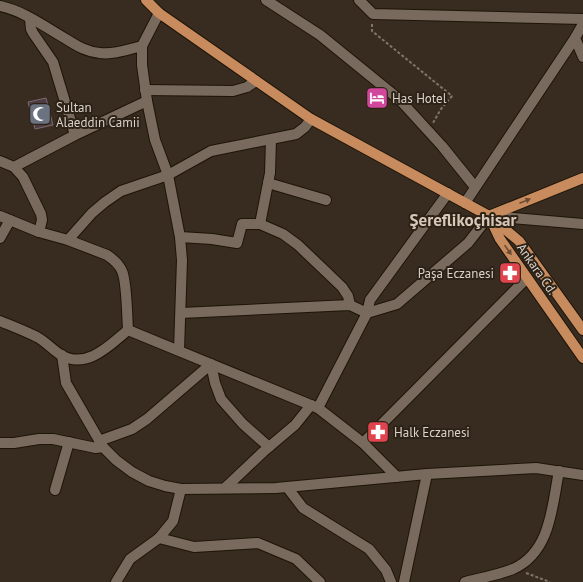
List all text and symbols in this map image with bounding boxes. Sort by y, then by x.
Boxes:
hotel icon: Has Hotel [364,85,390,111]
place label: Has Hotel [392,90,447,107]
place label: Sultan Alaeddin Camii [56,99,140,131]
mosque icon: Sultan Alaeddin Camii [27,101,53,127]
one-way arrow [520,198,532,204]
district label: Şereflikoçhisar [410,209,517,231]
street label: Ankara Cd. [513,240,561,298]
one-way arrow [504,245,512,255]
pharmacy icon: Paşa Eczanesi [497,260,523,286]
place label: Paşa Eczanesi [418,265,494,282]
pharmacy icon: Halk Eczanesi [365,419,391,445]
place label: Halk Eczanesi [394,424,470,441]

